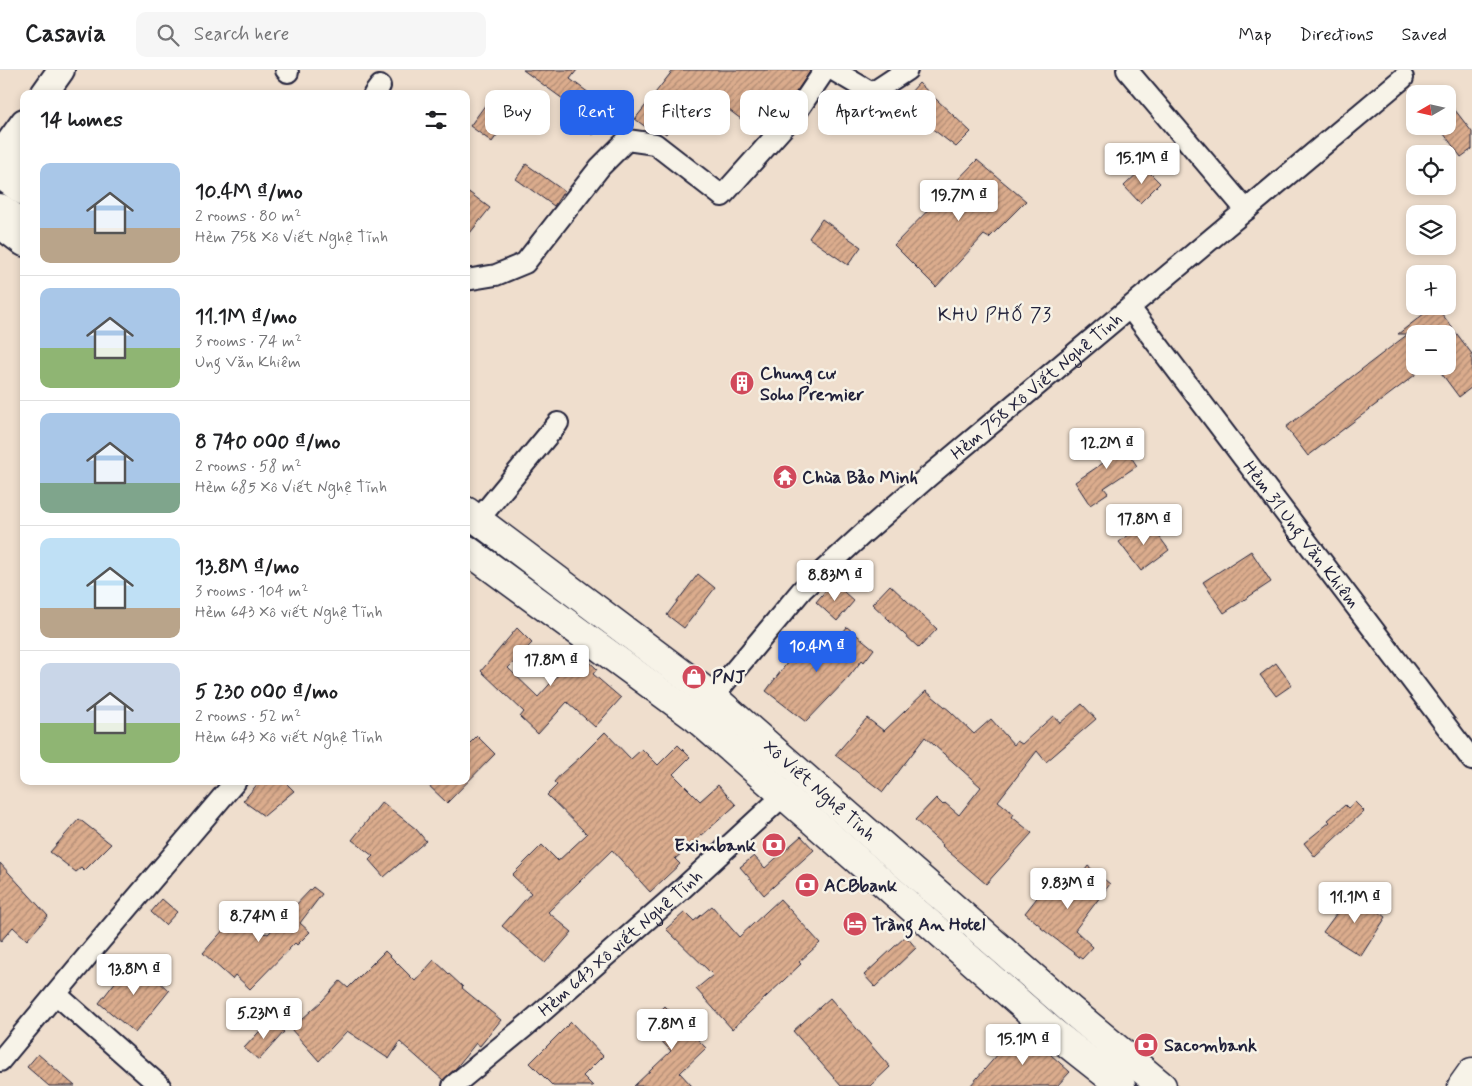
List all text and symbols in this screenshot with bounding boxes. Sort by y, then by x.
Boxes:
search box [136,12,486,57]
text: Casavia [25,19,106,50]
icon: search [154,21,182,49]
text: Search here [194,22,289,47]
text: Map [1239,23,1272,47]
text: Directions [1300,23,1374,47]
text: Saved [1402,23,1447,47]
north arrow [1406,85,1456,135]
map controls [1406,85,1456,375]
chip: Buy [485,90,550,135]
chip: Rent [560,90,634,135]
chip: Filters [644,90,730,135]
chip: New [740,90,808,135]
chip: Apartment [818,90,936,135]
text: 14 homes [40,106,123,134]
icon: filters [422,106,450,134]
pin: 15.1M ₫ [1096,142,1188,185]
button: locate [1406,145,1456,195]
text: 15.1M ₫ [1116,148,1168,169]
text: 10.4M ₫/mo [195,178,303,206]
pin: 19.7M ₫ [913,180,1005,222]
icon: home [80,183,140,243]
text: 19.7M ₫ [931,185,987,206]
button: layers [1406,205,1456,255]
text: 2 rooms · 80 m² [195,206,301,227]
text: Hẻm 758 Xô Viết Nghệ Tĩnh [195,227,388,248]
button: + [1406,265,1456,315]
text: 11.1M ₫/mo [195,303,297,331]
district label: KHU PHỐ 73 [938,303,1052,328]
icon: home [80,308,140,368]
street label: Hẻm 758 Xô Viết Nghệ Tĩnh [946,308,1128,466]
button: − [1406,325,1456,375]
text: 3 rooms · 74 m² [195,331,302,352]
text: Ung Văn Khiêm [195,352,301,373]
place label: Chung cư Soho Premier [760,362,864,407]
building icon: Chung cư Soho Premier [729,370,755,396]
text: 8 740 000 ₫/mo [195,428,341,456]
pin: 12.2M ₫ [1061,428,1153,470]
icon: home [80,433,140,493]
text: 12.2M ₫ [1080,433,1134,454]
text: 2 rooms · 58 m² [195,456,301,477]
street label: Hẻm 31 Ung Văn Khiêm [1237,456,1364,614]
temple icon: Chùa Bảo Minh [772,464,798,490]
place label: Chùa Bảo Minh [802,466,918,490]
text: Hẻm 685 Xô Viết Nghệ Tĩnh [195,477,387,498]
pin: 17.8M ₫ [1098,504,1190,546]
text: 17.8M ₫ [1117,509,1171,530]
text: 13.8M ₫/mo [195,553,299,581]
icon: home [80,558,140,618]
pin: 8.83M ₫ [789,560,881,602]
text: 8.83M ₫ [808,565,862,586]
text: 3 rooms · 104 m² [195,581,308,602]
text: Hẻm 643 Xô viết Nghệ Tĩnh [195,602,383,623]
pin: 10.4M ₫ [771,630,863,673]
text: 10.4M ₫ [789,636,845,657]
pin: 17.8M ₫ [505,644,597,687]
text: 17.8M ₫ [524,650,578,671]
shop icon: PNJ [681,664,707,690]
place label: PNJ [712,666,745,690]
text: 5 230 000 ₫/mo [195,678,338,706]
icon: home [80,683,140,743]
text: 2 rooms · 52 m² [195,706,301,727]
text: Hẻm 643 Xô viết Nghệ Tĩnh [195,727,383,748]
street label: Xô Viết Nghệ Tĩnh [758,735,881,847]
bank icon: Eximbank [761,832,787,858]
place label: Eximbank [674,834,757,858]
street label: Hẻm 643 Xô viết Nghệ Tĩnh [534,865,708,1023]
pin: 9.83M ₫ [1022,868,1114,910]
bank icon: ACBbank [794,872,820,898]
text: 9.83M ₫ [1041,873,1095,894]
place label: ACBbank [824,874,898,898]
pin: 11.1M ₫ [1309,882,1401,924]
text: 11.1M ₫ [1329,887,1381,908]
pin: 8.74M ₫ [213,900,305,943]
text: 8.74M ₫ [230,906,288,927]
hotel icon: Tràng An Hotel [842,911,868,937]
place label: Tràng An Hotel [872,913,986,939]
pin: 13.8M ₫ [88,954,180,996]
text: 13.8M ₫ [108,959,160,980]
pin: 5.23M ₫ [218,998,310,1040]
text: 5.23M ₫ [237,1003,291,1024]
pin: 7.8M ₫ [631,1008,713,1051]
text: 7.8M ₫ [648,1014,696,1035]
pin: 15.1M ₫ [977,1024,1069,1066]
text: 15.1M ₫ [997,1029,1049,1050]
bank icon: Sacombank [1133,1032,1159,1058]
place label: Sacombank [1164,1034,1257,1058]

